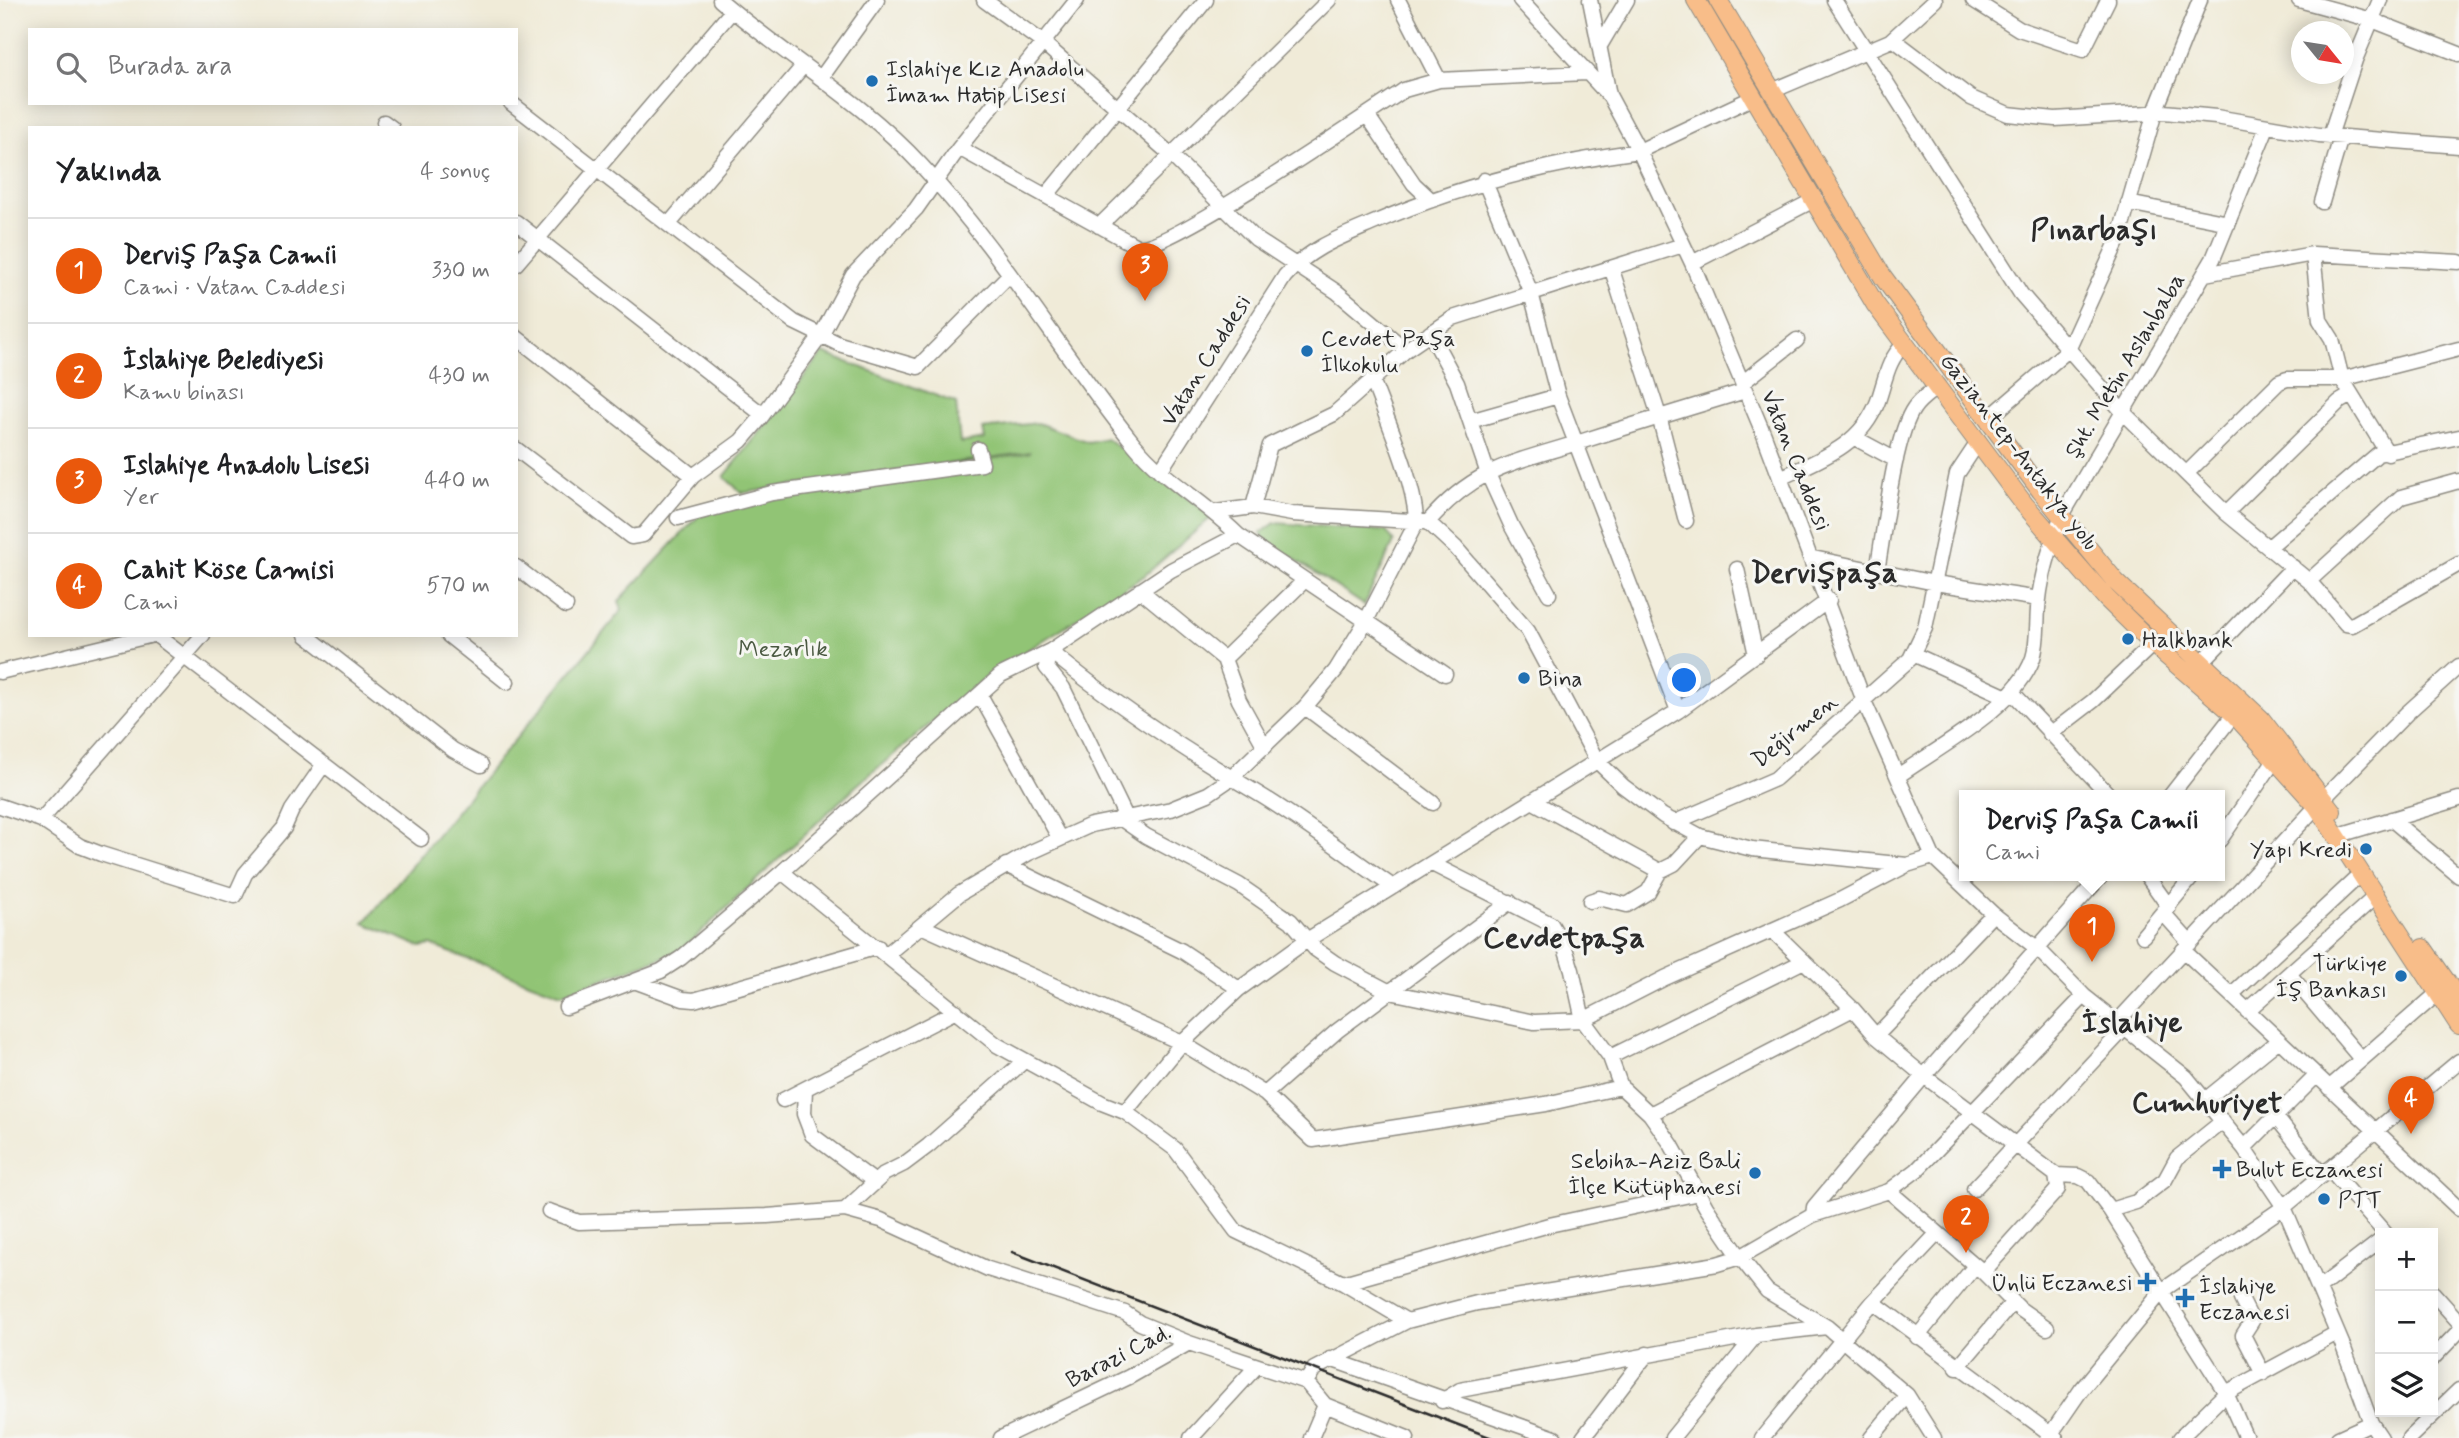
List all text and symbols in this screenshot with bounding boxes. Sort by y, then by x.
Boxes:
north arrow [2291,21,2354,84]
search box [28,28,518,105]
icon: search [52,48,90,86]
text: Burada ara [108,50,232,84]
place label: Islahiye Kız Anadolu İmam Hatip Lisesi [886,55,1084,111]
marker: Islahiye Kız Anadolu İmam Hatip Lisesi [864,73,880,89]
text: Yakında [56,152,162,191]
text: 4 sonuç [420,157,490,187]
district label: Pınarbaşı [2030,211,2158,250]
text: Derviş Paşa Camii [123,239,338,273]
pin: 3 [1122,243,1168,301]
text: 1 [74,256,84,286]
text: 330 m [432,256,490,286]
street label: Şht. Metin Aslanbaba [2059,268,2193,464]
text: Cami · Vatan Caddesi [123,273,346,303]
street label: Vatan Caddesi [1154,290,1259,432]
place label: Cevdet Paşa İlkokulu [1321,325,1455,381]
marker: Cevdet Paşa İlkokulu [1299,343,1315,359]
text: İslahiye Belediyesi [123,344,324,378]
street label: Gaziantep-Antakya yolu [1932,348,2105,557]
text: 2 [73,361,85,391]
text: 430 m [429,361,490,391]
text: Kamu binası [123,378,245,408]
street label: Vatan Caddesi [1753,386,1837,536]
text: Islahiye Anadolu Lisesi [123,449,370,483]
text: 3 [74,466,84,496]
text: 440 m [424,466,490,496]
text: Yer [123,483,159,513]
text: Cahit Köse Camisi [123,554,335,588]
district label: Dervişpaşa [1751,554,1897,593]
text: 4 [72,571,86,601]
text: 570 m [426,571,490,601]
text: Cami [123,588,178,618]
place label: Halkbank [2142,626,2233,656]
marker: Halkbank [2120,631,2136,647]
park label: Mezarlık [738,635,828,665]
your location [1667,663,1701,697]
place label: Bina [1538,665,1582,695]
marker: Bina [1516,670,1532,686]
street label: Değirmen [1746,688,1844,775]
popup [1959,790,2225,881]
text: Derviş Paşa Camii [1985,804,2199,838]
place label: Yapı Kredi [2250,836,2352,866]
text: Cami [1985,838,2040,868]
marker: Yapı Kredi [2358,841,2374,857]
pin: 1 [2069,904,2115,962]
district label: Cevdetpaşa [1483,919,1645,958]
place label: Türkiye İş Bankası [2276,950,2387,1006]
marker: Türkiye İş Bankası [2393,968,2409,984]
district label: İslahiye [2082,1004,2182,1043]
pin: 4 [2388,1076,2434,1134]
district label: Cumhuriyet [2132,1084,2282,1123]
place label: Sebiha-Aziz Bali İlçe Kütüphanesi [1568,1147,1741,1203]
place label: Bulut Eczanesi [2236,1156,2383,1186]
marker: Bulut Eczanesi [2214,1161,2230,1177]
marker: Sebiha-Aziz Bali İlçe Kütüphanesi [1747,1165,1763,1181]
place label: PTT [2338,1186,2382,1216]
marker: PTT [2316,1191,2332,1207]
pin: 2 [1943,1195,1989,1253]
map controls [2375,1228,2438,1417]
button: + [2375,1228,2438,1291]
place label: Ünlü Eczanesi [1991,1269,2133,1299]
place label: İslahiye Eczanesi [2199,1272,2291,1328]
marker: Ünlü Eczanesi [2139,1274,2155,1290]
marker: İslahiye Eczanesi [2177,1290,2193,1306]
button: − [2375,1291,2438,1354]
street label: Barazi Cad. [1061,1317,1177,1396]
button: layers [2375,1354,2438,1417]

